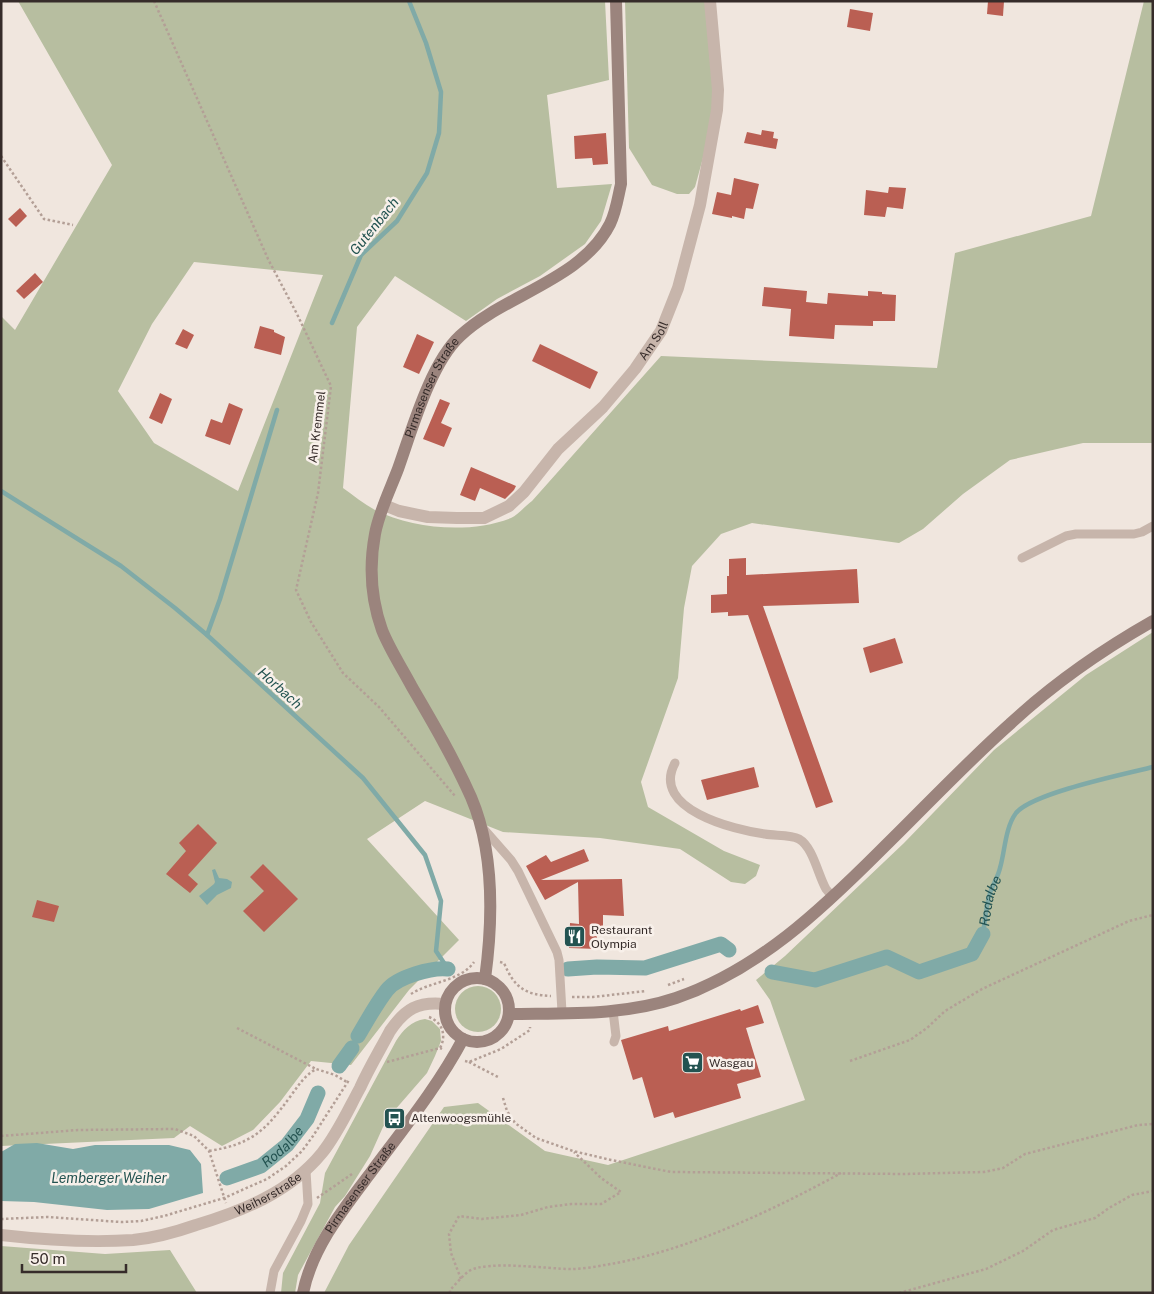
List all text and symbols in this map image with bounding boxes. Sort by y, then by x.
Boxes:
water label: Gutenbach [346,194,402,258]
street label: Am Soll [636,319,671,363]
street label: Pirmasenser Straße [402,334,462,440]
street label: Am Kremmel [306,390,328,464]
water label: Horbach [255,664,305,712]
water label: Rodalbe [976,873,1005,927]
place label: Restaurant Olympia [591,923,653,951]
restaurant icon: Restaurant Olympia [563,925,587,949]
supermarket icon: Wasgau [681,1051,705,1075]
place label: Wasgau [709,1056,753,1070]
bus stop icon: Altenwoogsmühle [383,1106,407,1130]
place label: Altenwoogsmühle [411,1111,511,1125]
water label: Rodalbe [258,1123,307,1170]
street label: Pirmasenser Straße [322,1139,399,1236]
street label: Weiherstraße [233,1169,305,1218]
water label: Lemberger Weiher [51,1170,168,1186]
scale bar [22,1242,126,1274]
text: 50 m [30,1250,65,1267]

